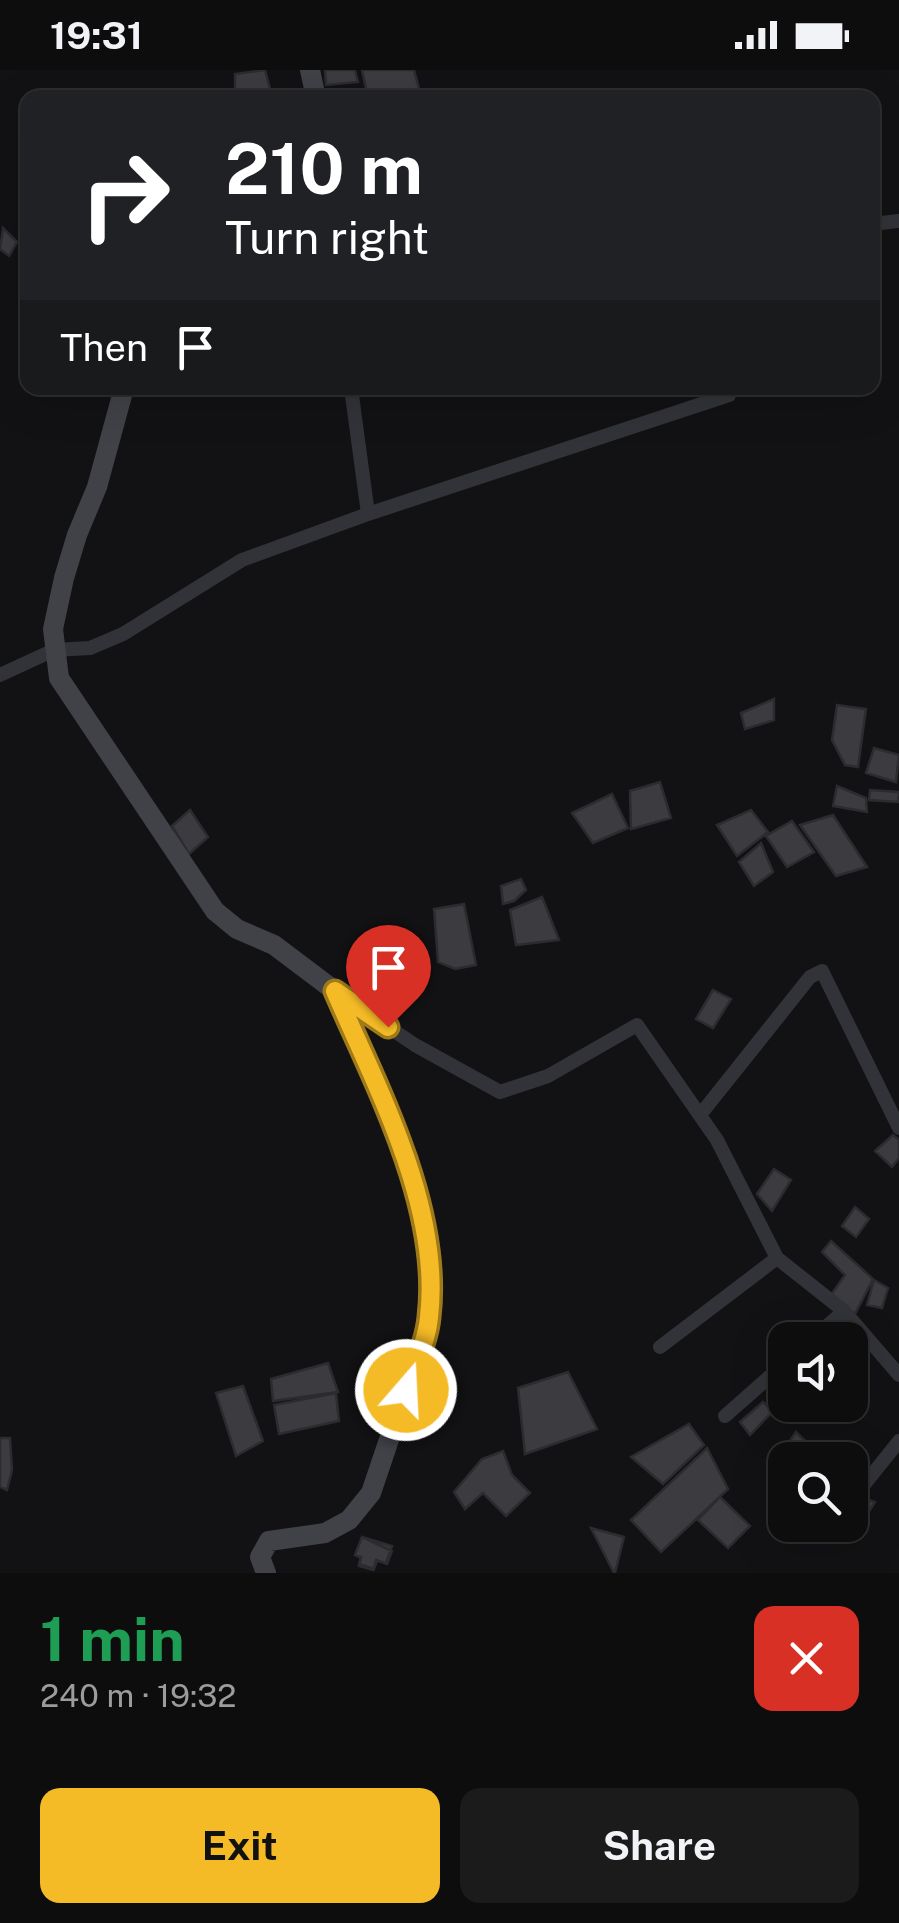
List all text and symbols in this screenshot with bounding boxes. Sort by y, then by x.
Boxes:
text: 19:31 [50,13,143,58]
text: 210 m [225,127,423,210]
icon: right [60,130,190,260]
text: Turn right [225,211,429,264]
icon: arrive [168,320,223,375]
text: Then [60,325,148,370]
pin [346,925,431,1028]
icon: arrive [361,940,416,995]
map controls [768,1322,868,1542]
button: sound [768,1322,868,1422]
position arrow [354,1338,458,1442]
button: search [768,1442,868,1542]
text: 1 min [40,1604,185,1675]
button: close [754,1606,859,1711]
text: 240 m · 19:32 [40,1677,236,1714]
button: Exit [40,1788,440,1903]
button: Share [460,1788,859,1903]

